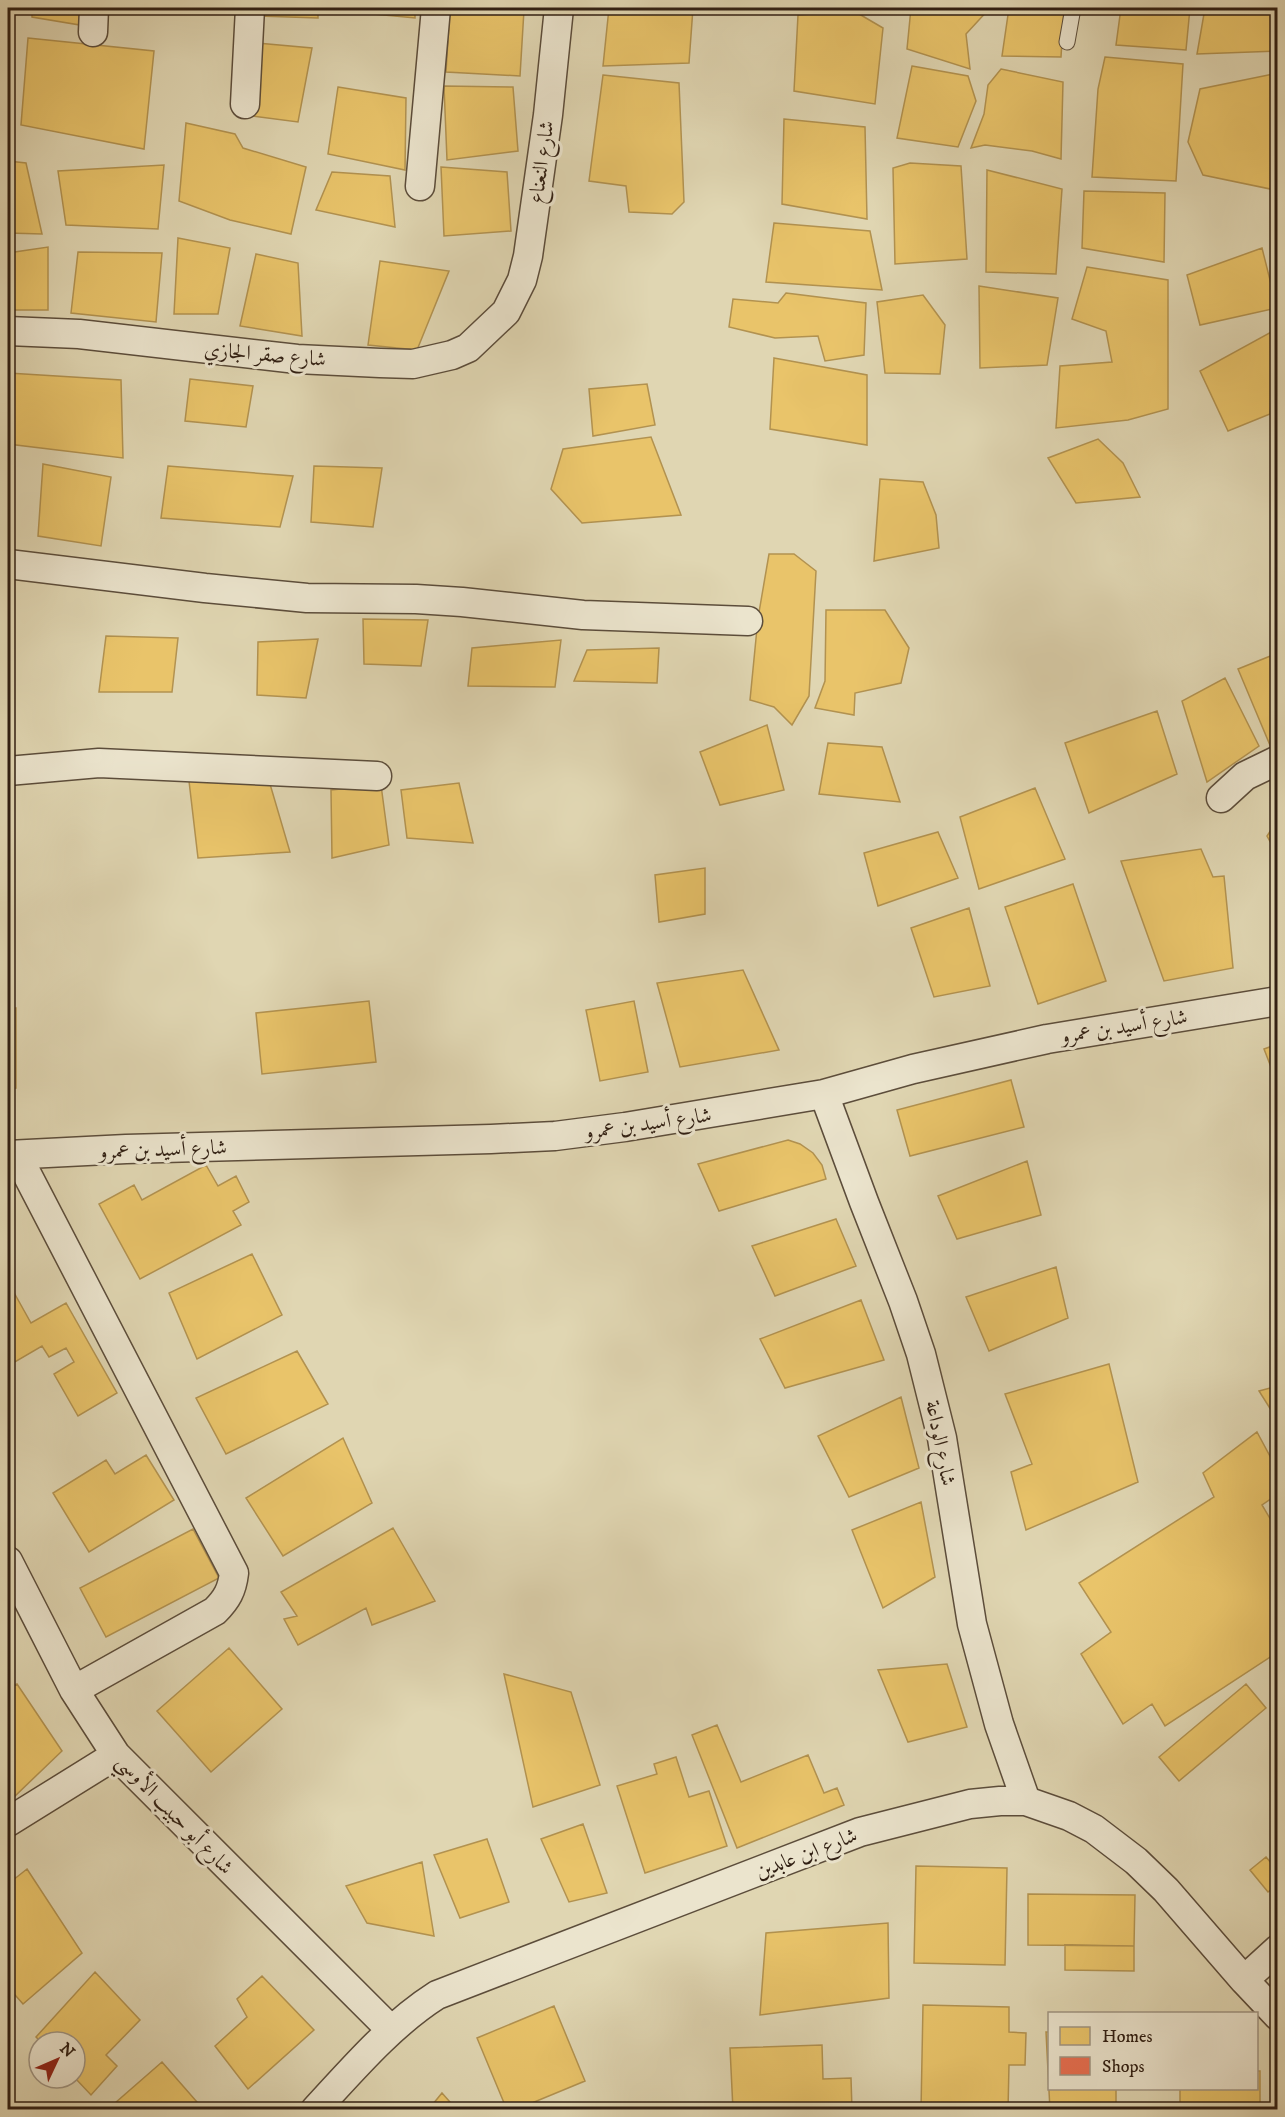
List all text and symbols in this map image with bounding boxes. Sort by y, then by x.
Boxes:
street label: شارع النعناع [523,119,565,206]
street label: شارع صقر الجازي [203,337,327,377]
street label: شارع أسيد بن عمرو [1056,1001,1190,1054]
street label: شارع أسيد بن عمرو [581,1099,714,1150]
street label: شارع أسيد بن عمرو [97,1132,228,1169]
street label: شارع الوداعة [915,1398,961,1489]
street label: شارع أبو حبيب الأوسي [106,1747,241,1885]
street label: شارع ابن عابدين [752,1823,863,1889]
legend [1048,2012,1258,2090]
text: Homes [1102,2026,1153,2048]
north arrow [27,2030,87,2090]
text: N [55,2039,79,2062]
text: Shops [1102,2056,1145,2078]

